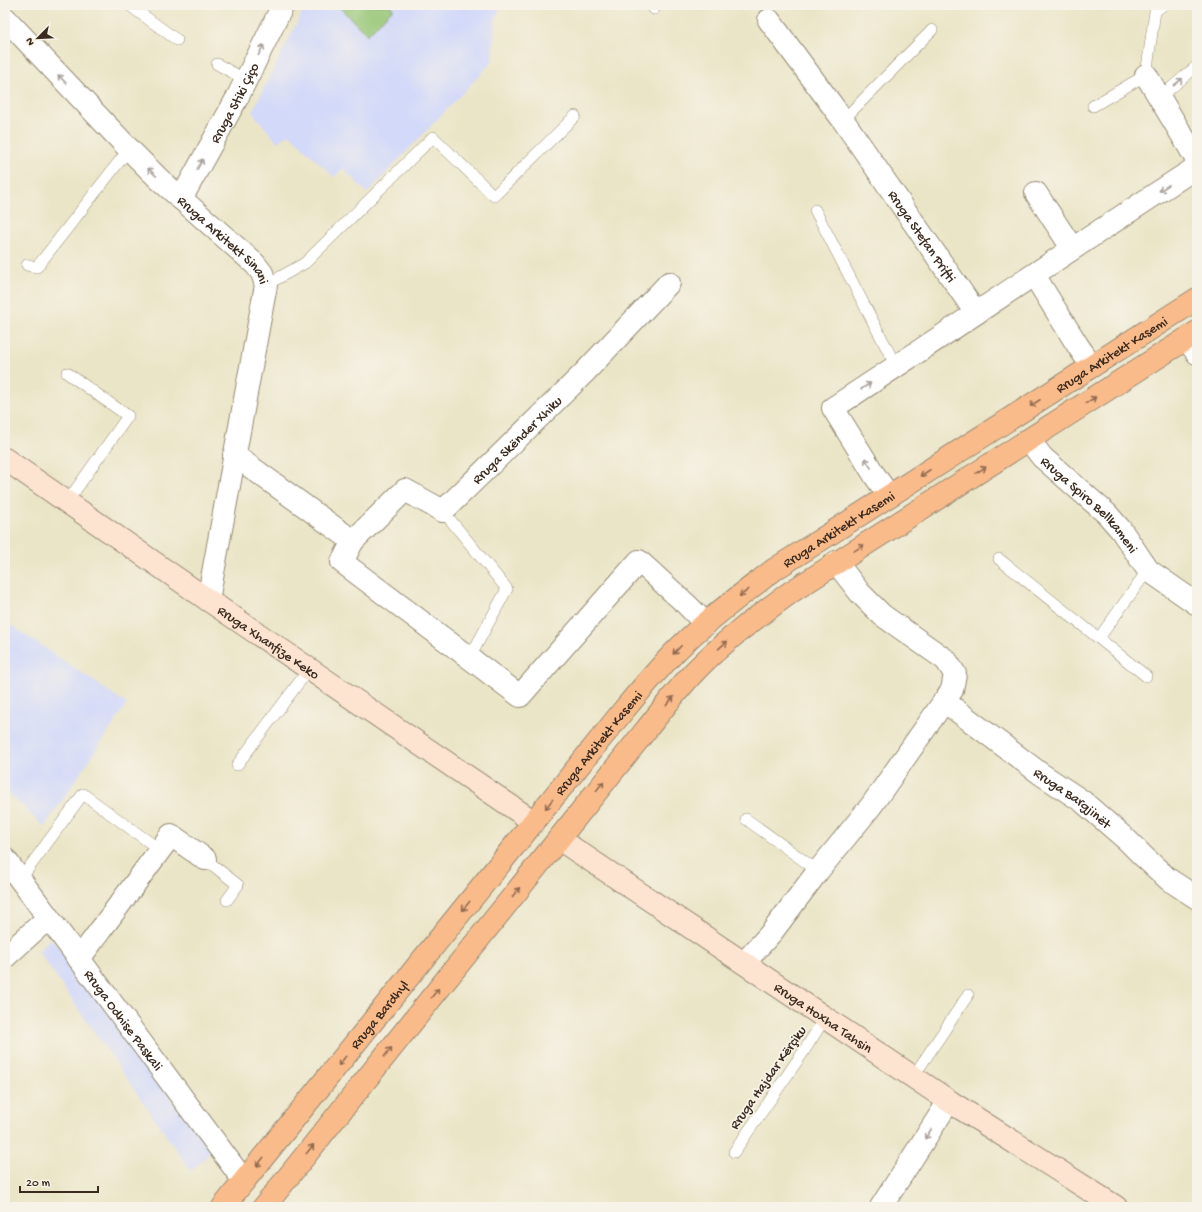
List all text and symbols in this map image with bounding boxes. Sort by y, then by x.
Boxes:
north arrow [18,18,58,58]
text: N [24,36,38,47]
one-way arrow [258,44,265,56]
street label: Rruga Stiki Çiço [208,61,264,147]
one-way arrow [57,74,67,84]
one-way arrow [1173,77,1183,86]
one-way arrow [196,159,204,171]
one-way arrow [147,167,157,177]
one-way arrow [1159,184,1170,192]
street label: Rruga Stefan Prifti [883,188,958,287]
street label: Rruga Arkitekt Sinani [173,193,271,287]
street label: Rruga Arkitekt Kasemi [1053,314,1172,398]
one-way arrow [860,382,872,390]
street label: Rruga Skënder Xhiku [470,393,567,489]
one-way arrow [1085,396,1096,405]
one-way arrow [1029,399,1040,407]
street label: Rruga Spiro Bellkameni [1036,454,1140,557]
one-way arrow [863,457,871,469]
one-way arrow [975,466,987,474]
one-way arrow [920,469,931,477]
street label: Rruga Arkitekt Kasemi [780,489,899,573]
one-way arrow [853,543,865,551]
one-way arrow [738,589,749,597]
street label: Rruga Xhanfize Keko [213,603,322,684]
one-way arrow [718,641,728,650]
one-way arrow [672,645,682,655]
street label: Rruga Arkitekt Kasemi [552,688,647,800]
one-way arrow [666,695,675,706]
street label: Rruga Bargjinët [1029,765,1115,834]
one-way arrow [596,781,605,791]
one-way arrow [544,798,553,809]
one-way arrow [512,887,521,898]
one-way arrow [461,901,470,912]
street label: Rruga Odhise Paskali [79,967,165,1075]
street label: Rruga Bardhyl [348,978,413,1053]
street label: Rruga Hoxha Tahsin [770,980,875,1058]
one-way arrow [431,988,439,999]
street label: Rruga Hajdar Kërçiku [727,1023,811,1133]
one-way arrow [383,1047,392,1058]
one-way arrow [337,1055,346,1066]
one-way arrow [924,1128,932,1139]
one-way arrow [306,1144,314,1155]
one-way arrow [255,1156,264,1167]
scale bar [20,1168,98,1194]
text: 20 m [26,1177,51,1191]

